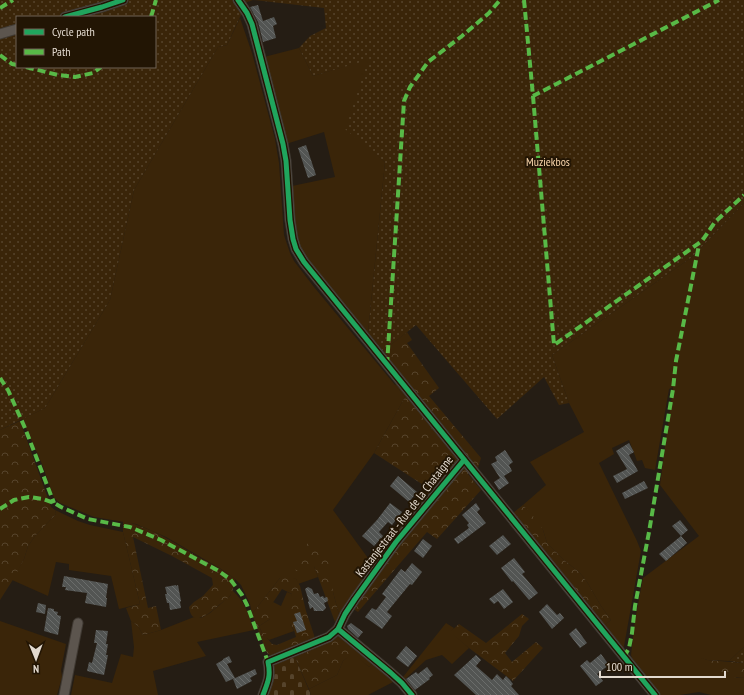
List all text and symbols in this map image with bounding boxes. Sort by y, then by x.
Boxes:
legend [16,16,156,68]
text: Cycle path [52,24,95,39]
text: Path [52,44,70,59]
park label: Muziekbos [526,154,570,169]
street label: Kastanjestraat - Rue de la Chataigne [352,452,456,580]
north arrow [16,639,56,679]
scale bar [600,653,725,679]
text: 100 m [606,659,633,674]
text: N [33,662,39,676]

